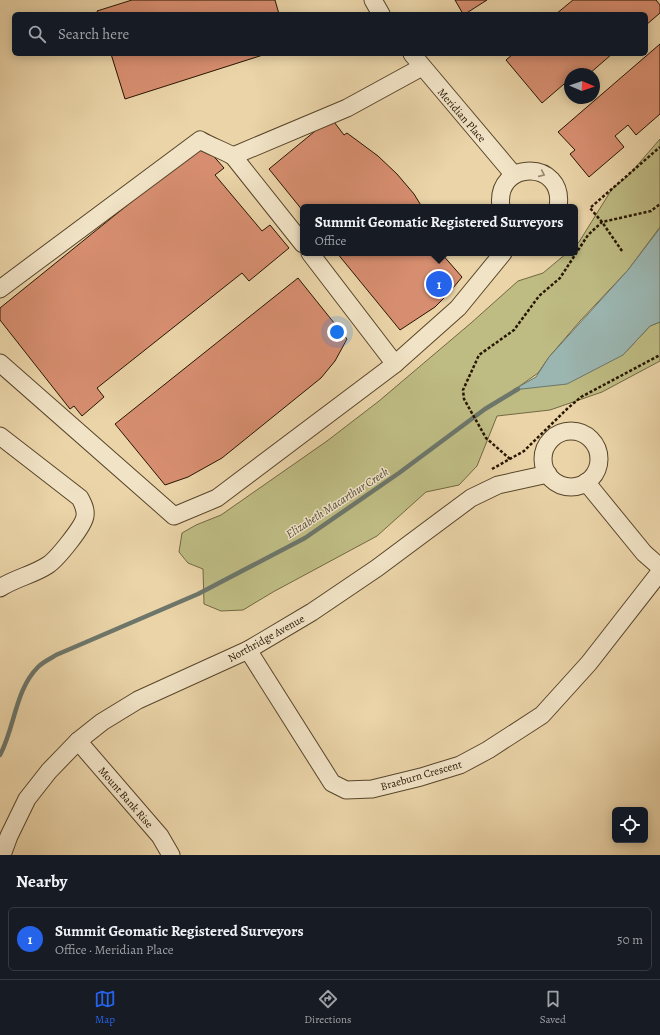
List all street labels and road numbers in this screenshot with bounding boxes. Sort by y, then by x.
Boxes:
street label: Meridian Place [434,85,489,146]
street label: Northridge Avenue [225,611,307,666]
street label: Braeburn Crescent [379,757,464,794]
street label: Mount Bank Rise [95,763,157,831]

